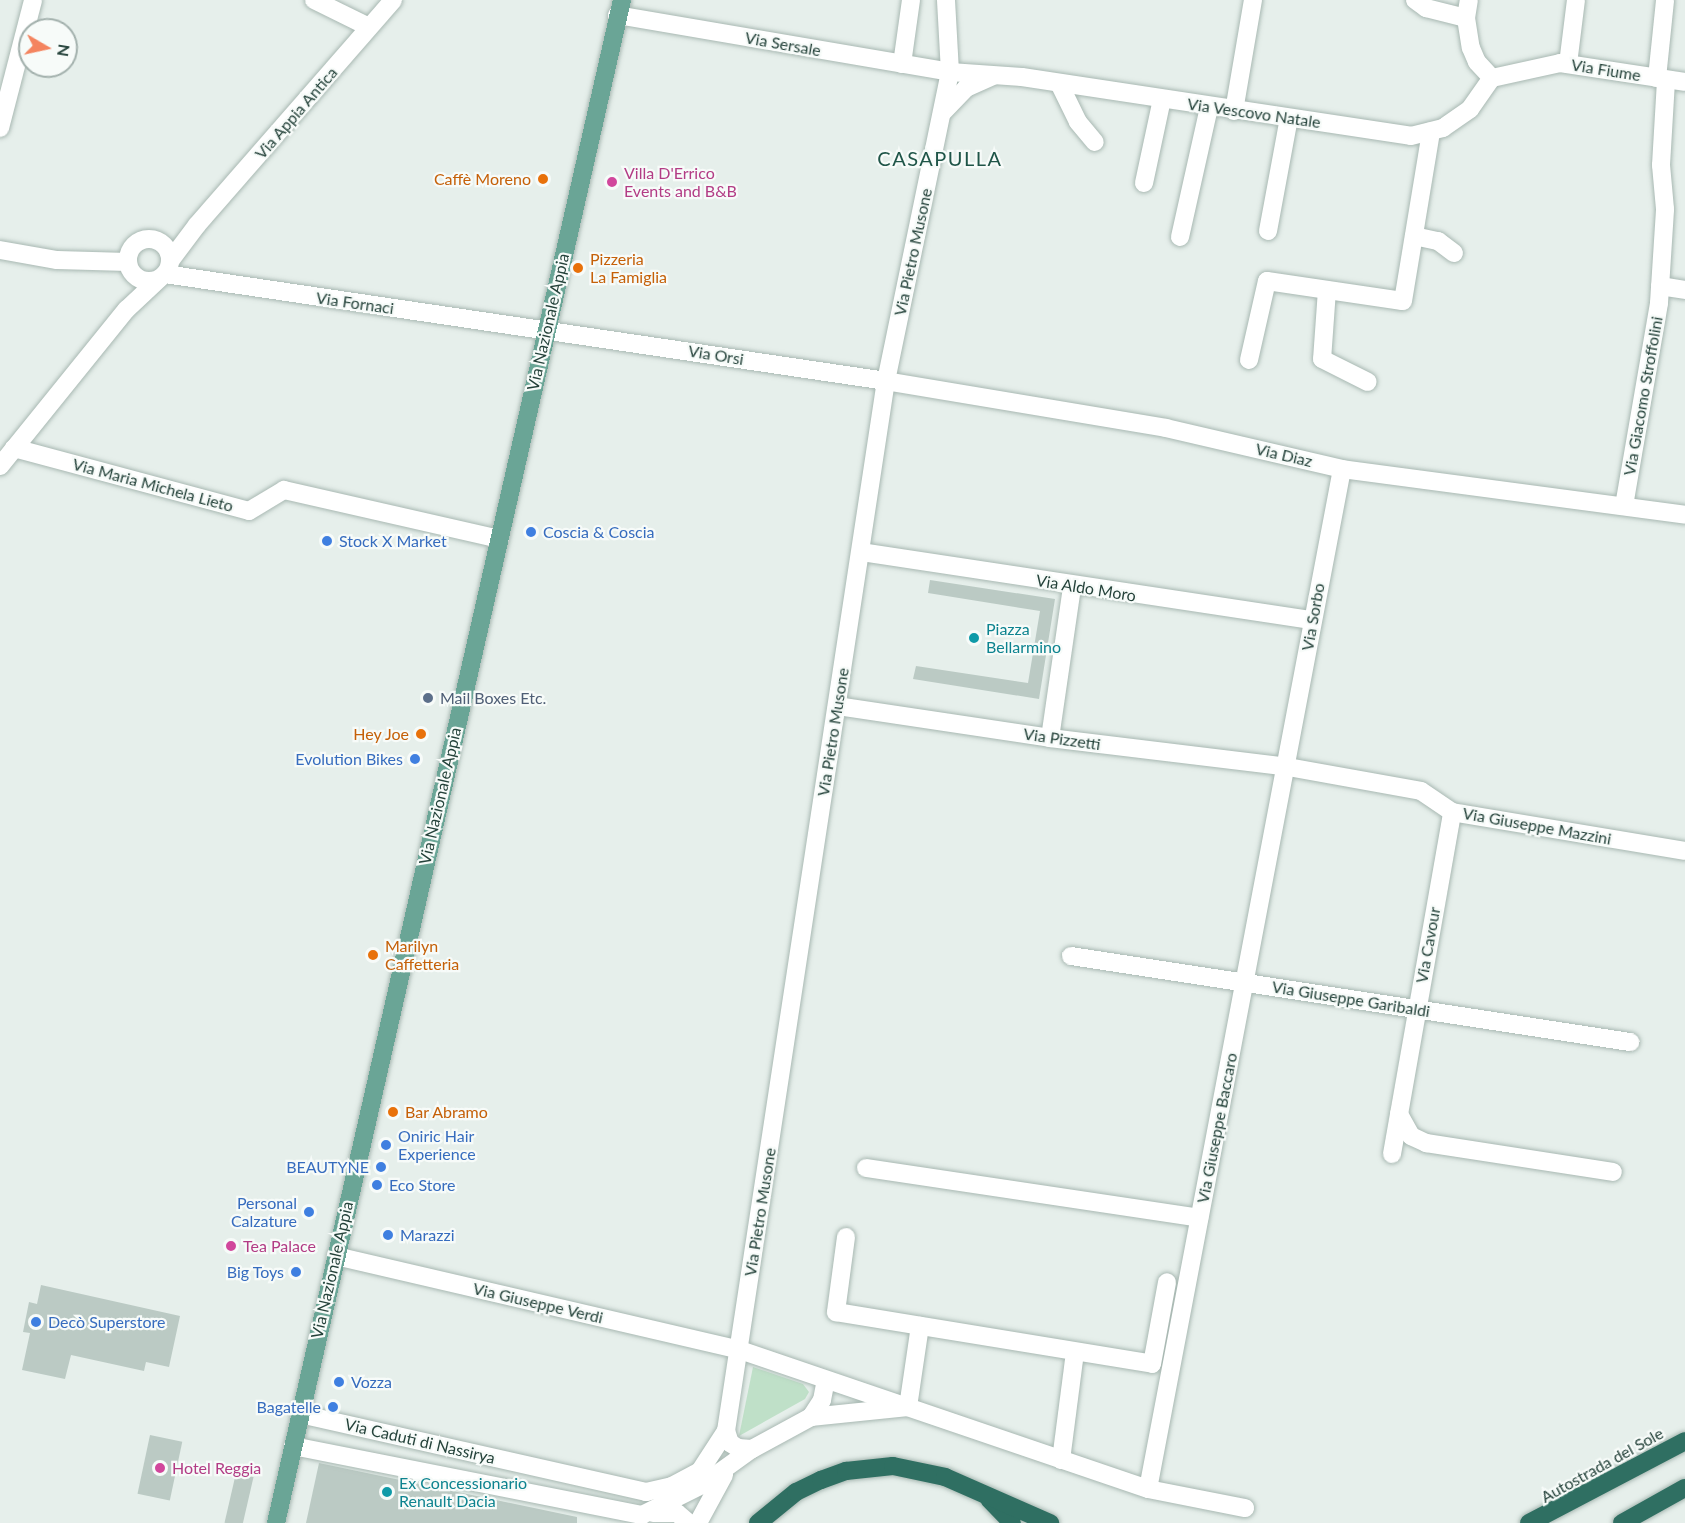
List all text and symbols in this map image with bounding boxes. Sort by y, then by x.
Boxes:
north arrow [18,18,78,78]
street label: Via Sersale [744,28,822,60]
text: N [54,43,75,58]
street label: Via Fiume [1570,55,1642,85]
street label: Via Appia Antica [251,63,341,163]
street label: Via Vescovo Natale [1186,94,1322,132]
district label: CASAPULLA [877,146,1003,170]
place label: Villa D'Errico Events and B&B [624,163,737,201]
place label: Caffè Moreno [434,169,531,189]
marker: Caffè Moreno [536,172,550,186]
marker: Villa D'Errico Events and B&B [605,175,619,189]
street label: Via Pietro Musone [890,186,936,318]
place label: Pizzeria La Famiglia [590,249,667,287]
street label: Via Nazionale Appia [523,251,573,393]
marker: Pizzeria La Famiglia [571,261,585,275]
street label: Via Fornaci [315,288,395,318]
street label: Via Giacomo Stroffolini [1620,315,1666,477]
street label: Via Orsi [687,341,745,369]
street label: Via Diaz [1254,439,1314,471]
street label: Via Maria Michela Lieto [71,454,235,516]
place label: Coscia & Coscia [543,522,655,542]
marker: Coscia & Coscia [524,525,538,539]
place label: Stock X Market [339,531,447,551]
marker: Stock X Market [320,534,334,548]
street label: Via Aldo Moro [1034,571,1138,605]
street label: Via Sorbo [1298,582,1328,652]
place label: Piazza Bellarmino [986,619,1061,657]
marker: Piazza Bellarmino [967,631,981,645]
street label: Via Pietro Musone [813,666,853,798]
place label: Mail Boxes Etc. [440,688,546,708]
marker: Mail Boxes Etc. [421,691,435,705]
place label: Hey Joe [352,724,409,744]
street label: Via Pizzetti [1022,724,1102,754]
street label: Via Nazionale Appia [415,725,465,867]
marker: Hey Joe [414,727,428,741]
place label: Evolution Bikes [295,749,403,769]
marker: Evolution Bikes [408,752,422,766]
street label: Via Giuseppe Mazzini [1461,803,1613,849]
street label: Via Cavour [1412,905,1444,985]
place label: Marilyn Caffetteria [385,936,459,974]
marker: Marilyn Caffetteria [366,948,380,962]
street label: Via Giuseppe Garibaldi [1271,977,1431,1021]
street label: Via Giuseppe Baccaro [1193,1051,1241,1205]
place label: Bar Abramo [405,1102,489,1122]
marker: Bar Abramo [386,1105,400,1119]
place label: Oniric Hair Experience [398,1126,476,1164]
marker: Oniric Hair Experience [379,1138,393,1152]
street label: Via Pietro Musone [740,1146,780,1278]
place label: BEAUTYNE [286,1157,369,1177]
marker: BEAUTYNE [374,1160,388,1174]
place label: Eco Store [389,1175,456,1195]
marker: Eco Store [370,1178,384,1192]
place label: Personal Calzature [231,1193,297,1231]
street label: Via Nazionale Appia [307,1199,357,1341]
marker: Personal Calzature [302,1205,316,1219]
place label: Marazzi [400,1225,455,1245]
marker: Marazzi [381,1228,395,1242]
place label: Tea Palace [243,1236,316,1256]
marker: Tea Palace [224,1239,238,1253]
place label: Big Toys [226,1262,284,1282]
marker: Big Toys [289,1265,303,1279]
street label: Via Giuseppe Verdi [471,1279,605,1327]
place label: Decò Superstore [48,1312,165,1332]
marker: Decò Superstore [29,1315,43,1329]
place label: Vozza [351,1372,392,1392]
marker: Vozza [332,1375,346,1389]
place label: Bagatelle [257,1397,321,1417]
marker: Bagatelle [326,1400,340,1414]
street label: Via Caduti di Nassirya [343,1414,497,1468]
street label: Autostrada del Sole [1538,1423,1666,1507]
place label: Hotel Reggia [172,1458,261,1478]
marker: Hotel Reggia [153,1461,167,1475]
place label: Ex Concessionario Renault Dacia [399,1473,527,1511]
marker: Ex Concessionario Renault Dacia [380,1485,394,1499]

